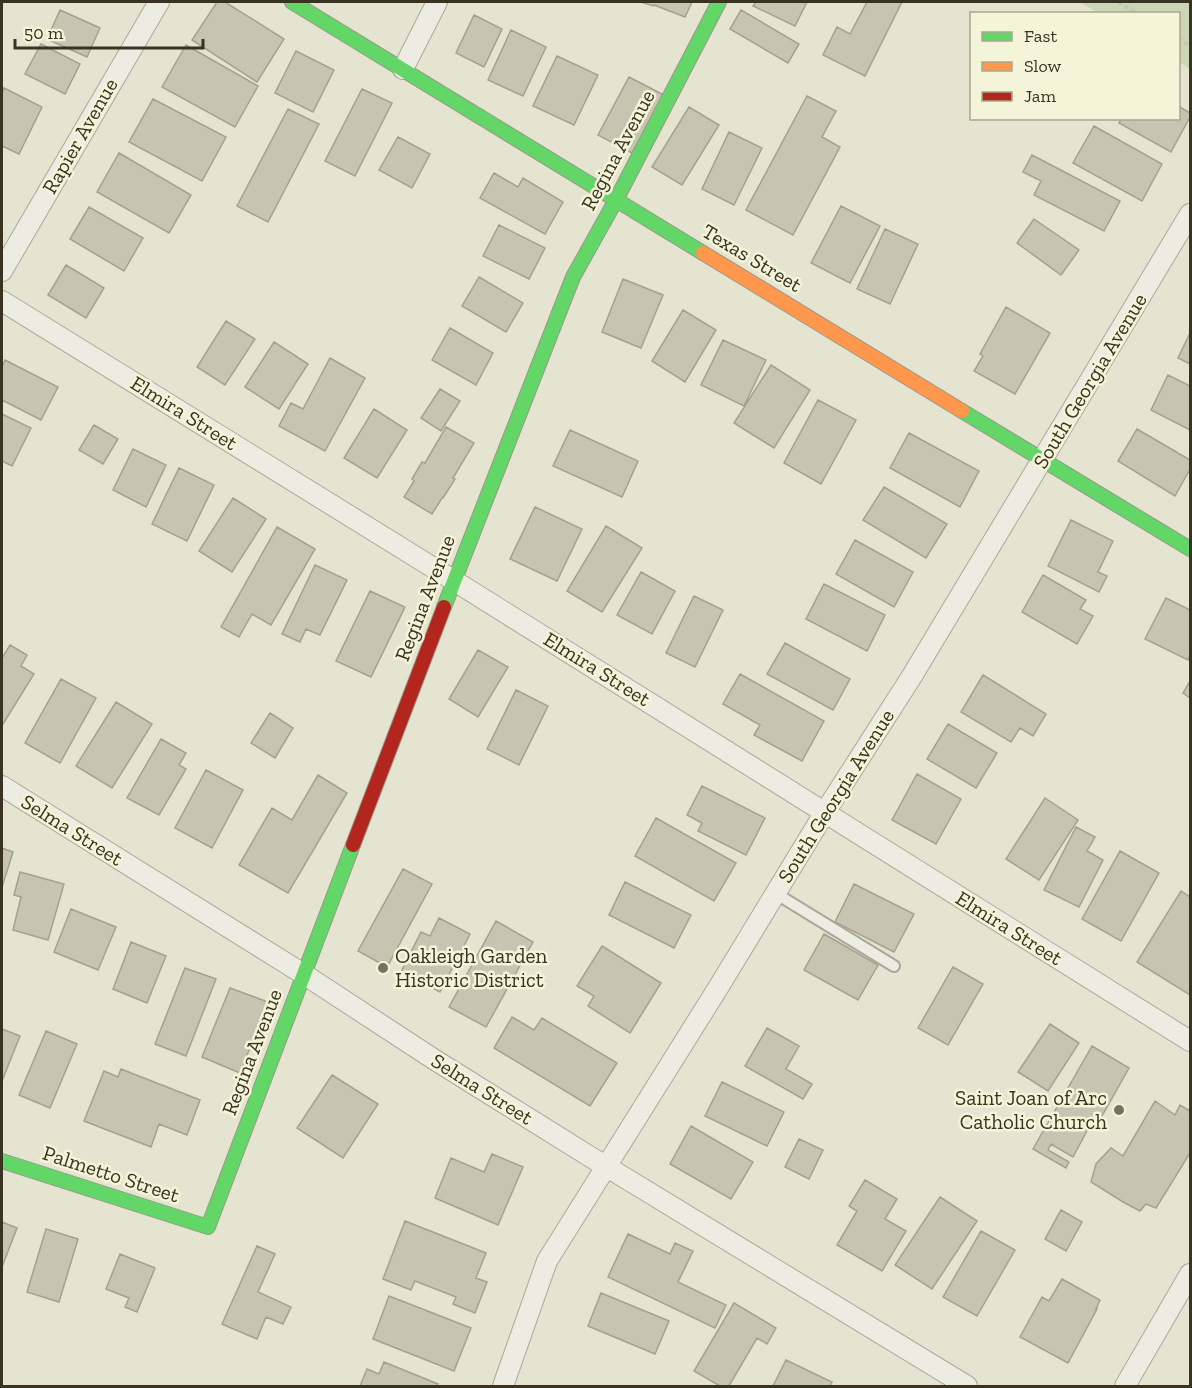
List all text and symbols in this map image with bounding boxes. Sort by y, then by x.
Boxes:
scale bar [15,12,202,50]
legend [970,12,1180,120]
text: 50 m [24,22,64,44]
text: Fast [1024,25,1057,47]
text: Slow [1024,55,1061,77]
street label: Rapier Avenue [36,73,123,198]
street label: Regina Avenue [575,85,660,214]
text: Jam [1024,85,1056,107]
street label: Texas Street [698,218,807,297]
street label: South Georgia Avenue [1027,288,1152,473]
street label: Elmira Street [126,370,242,455]
street label: Regina Avenue [389,531,460,664]
street label: Elmira Street [539,626,655,711]
street label: South Georgia Avenue [772,704,899,887]
street label: Selma Street [17,788,128,871]
street label: Elmira Street [951,885,1067,970]
place label: Oakleigh Garden Historic District [395,943,547,992]
marker: Oakleigh Garden Historic District [376,961,390,975]
street label: Regina Avenue [216,985,287,1118]
street label: Selma Street [427,1047,538,1130]
place label: Saint Joan of Arc Catholic Church [955,1085,1107,1134]
marker: Saint Joan of Arc Catholic Church [1112,1103,1126,1117]
street label: Palmetto Street [40,1140,183,1207]

